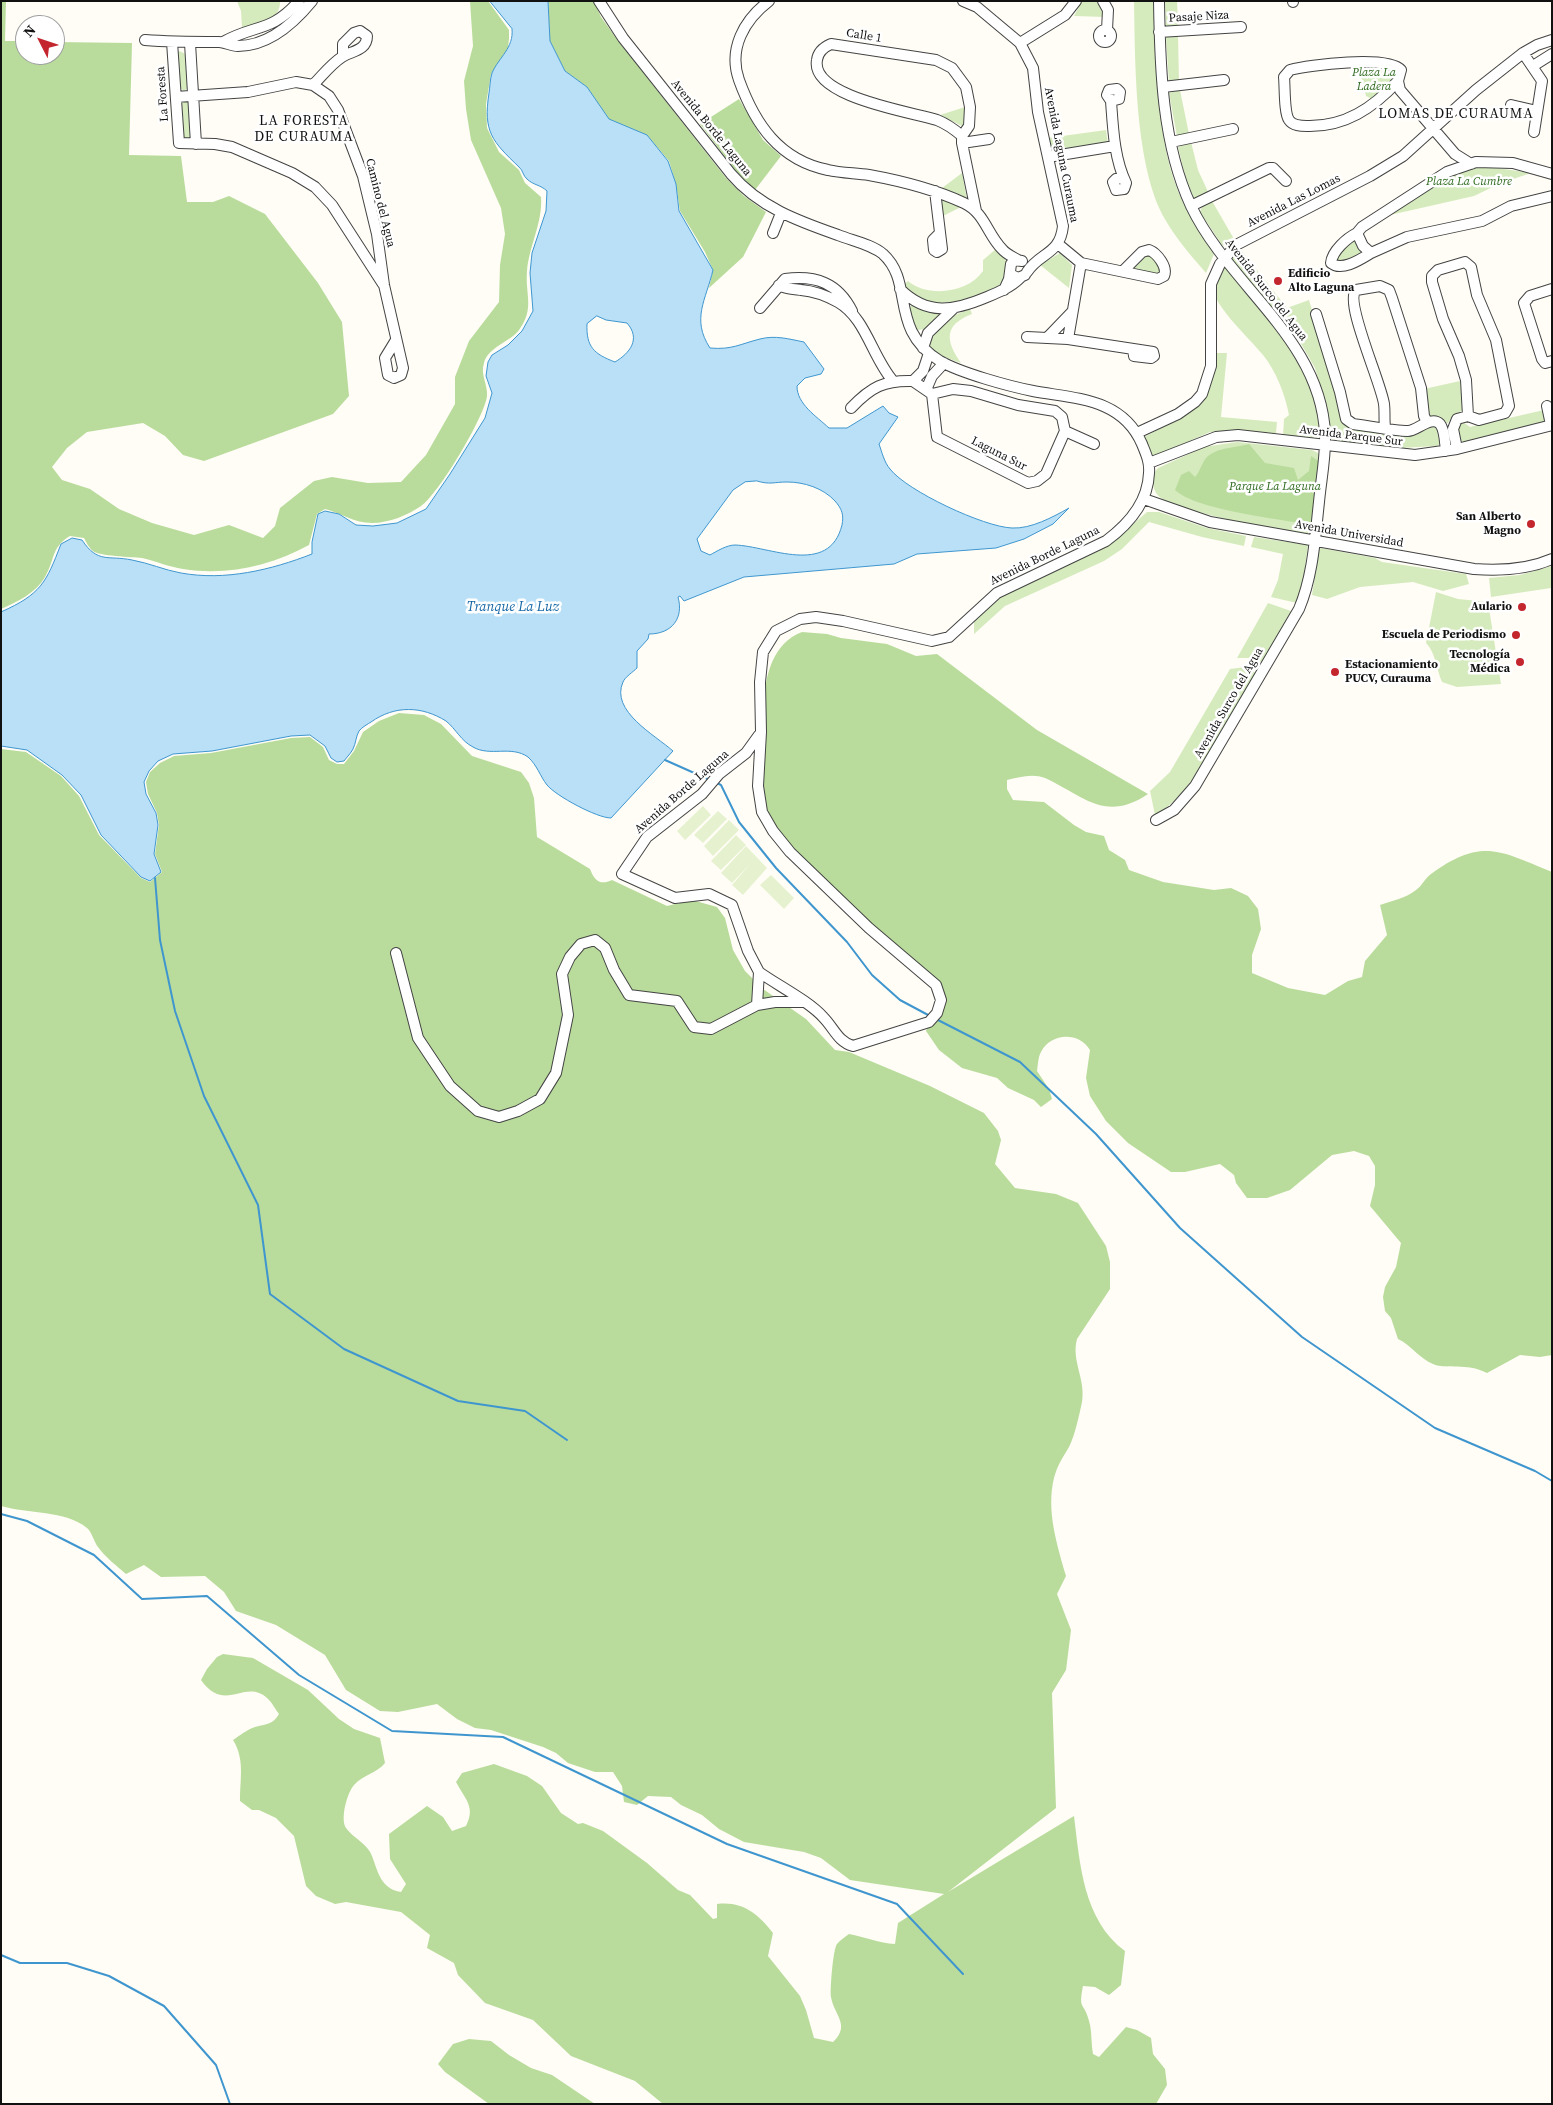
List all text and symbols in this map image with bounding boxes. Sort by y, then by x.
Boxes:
street label: Pasaje Niza [1168,8,1230,26]
north arrow [15,15,65,65]
text: N [19,20,40,41]
street label: Calle 1 [845,26,883,46]
street label: La Foresta [154,66,172,122]
park label: Plaza La Ladera [1352,66,1396,94]
street label: Avenida Borde Laguna [668,77,754,179]
street label: Avenida Laguna Curauma [1041,86,1081,224]
district label: LOMAS DE CURAUMA [1376,106,1536,122]
district label: LA FORESTA DE CURAUMA [253,113,355,146]
street label: Camino del Agua [362,157,398,249]
street label: Avenida Las Lomas [1245,171,1343,231]
park label: Plaza La Cumbre [1426,175,1512,189]
street label: Avenida Surco del Agua [1222,236,1310,344]
place label: Edificio Alto Laguna [1288,267,1354,295]
marker: Edificio Alto Laguna [1272,275,1284,287]
street label: Avenida Parque Sur [1298,423,1404,449]
street label: Laguna Sur [969,434,1029,474]
park label: Parque La Laguna [1229,480,1321,494]
place label: San Alberto Magno [1456,510,1521,538]
street label: Avenida Universidad [1294,517,1404,551]
marker: San Alberto Magno [1525,518,1537,530]
street label: Avenida Borde Laguna [988,523,1102,589]
water label: Tranque La Luz [467,599,559,615]
place label: Aulario [1471,600,1512,614]
marker: Aulario [1516,601,1528,613]
place label: Escuela de Periodismo [1382,628,1506,642]
marker: Escuela de Periodismo [1510,629,1522,641]
street label: Avenida Surco del Agua [1191,645,1267,761]
place label: Tecnología Médica [1449,648,1510,676]
marker: Tecnología Médica [1514,656,1526,668]
place label: Estacionamiento PUCV, Curauma [1345,658,1438,686]
marker: Estacionamiento PUCV, Curauma [1329,666,1341,678]
street label: Avenida Borde Laguna [632,747,732,837]

